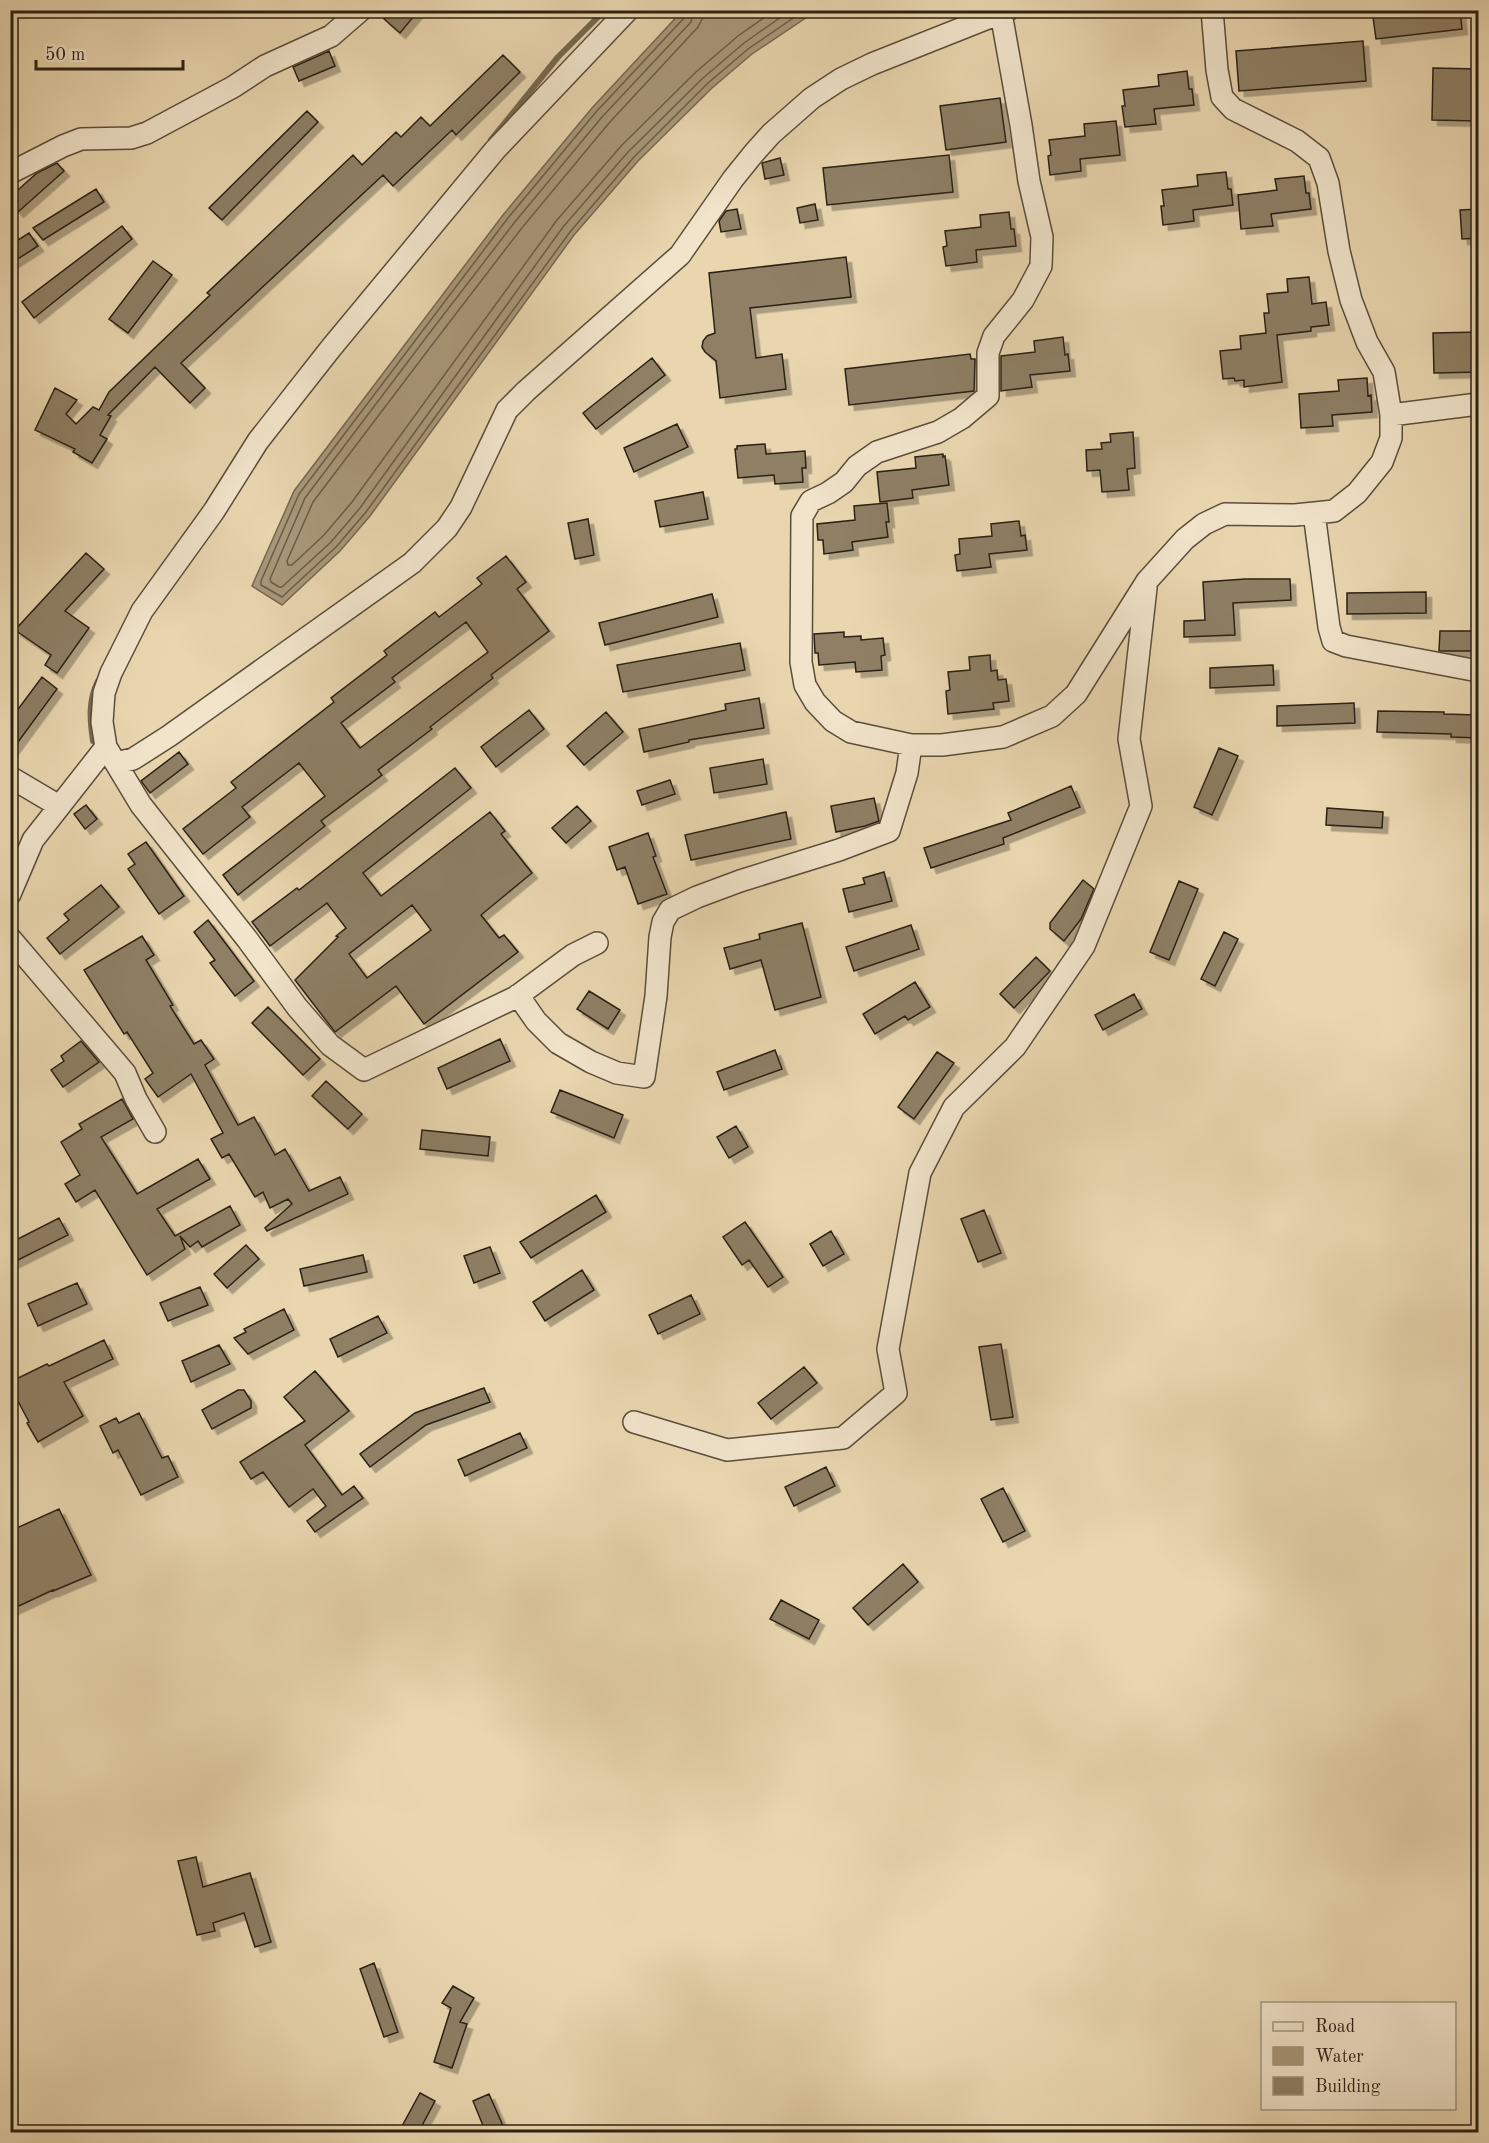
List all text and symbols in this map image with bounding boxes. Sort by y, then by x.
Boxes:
scale bar [36,33,183,71]
text: 50 m [45,46,85,64]
legend [1261,2002,1456,2110]
text: Road [1315,2018,1355,2036]
text: Water [1315,2048,1364,2066]
text: Building [1315,2078,1381,2096]

